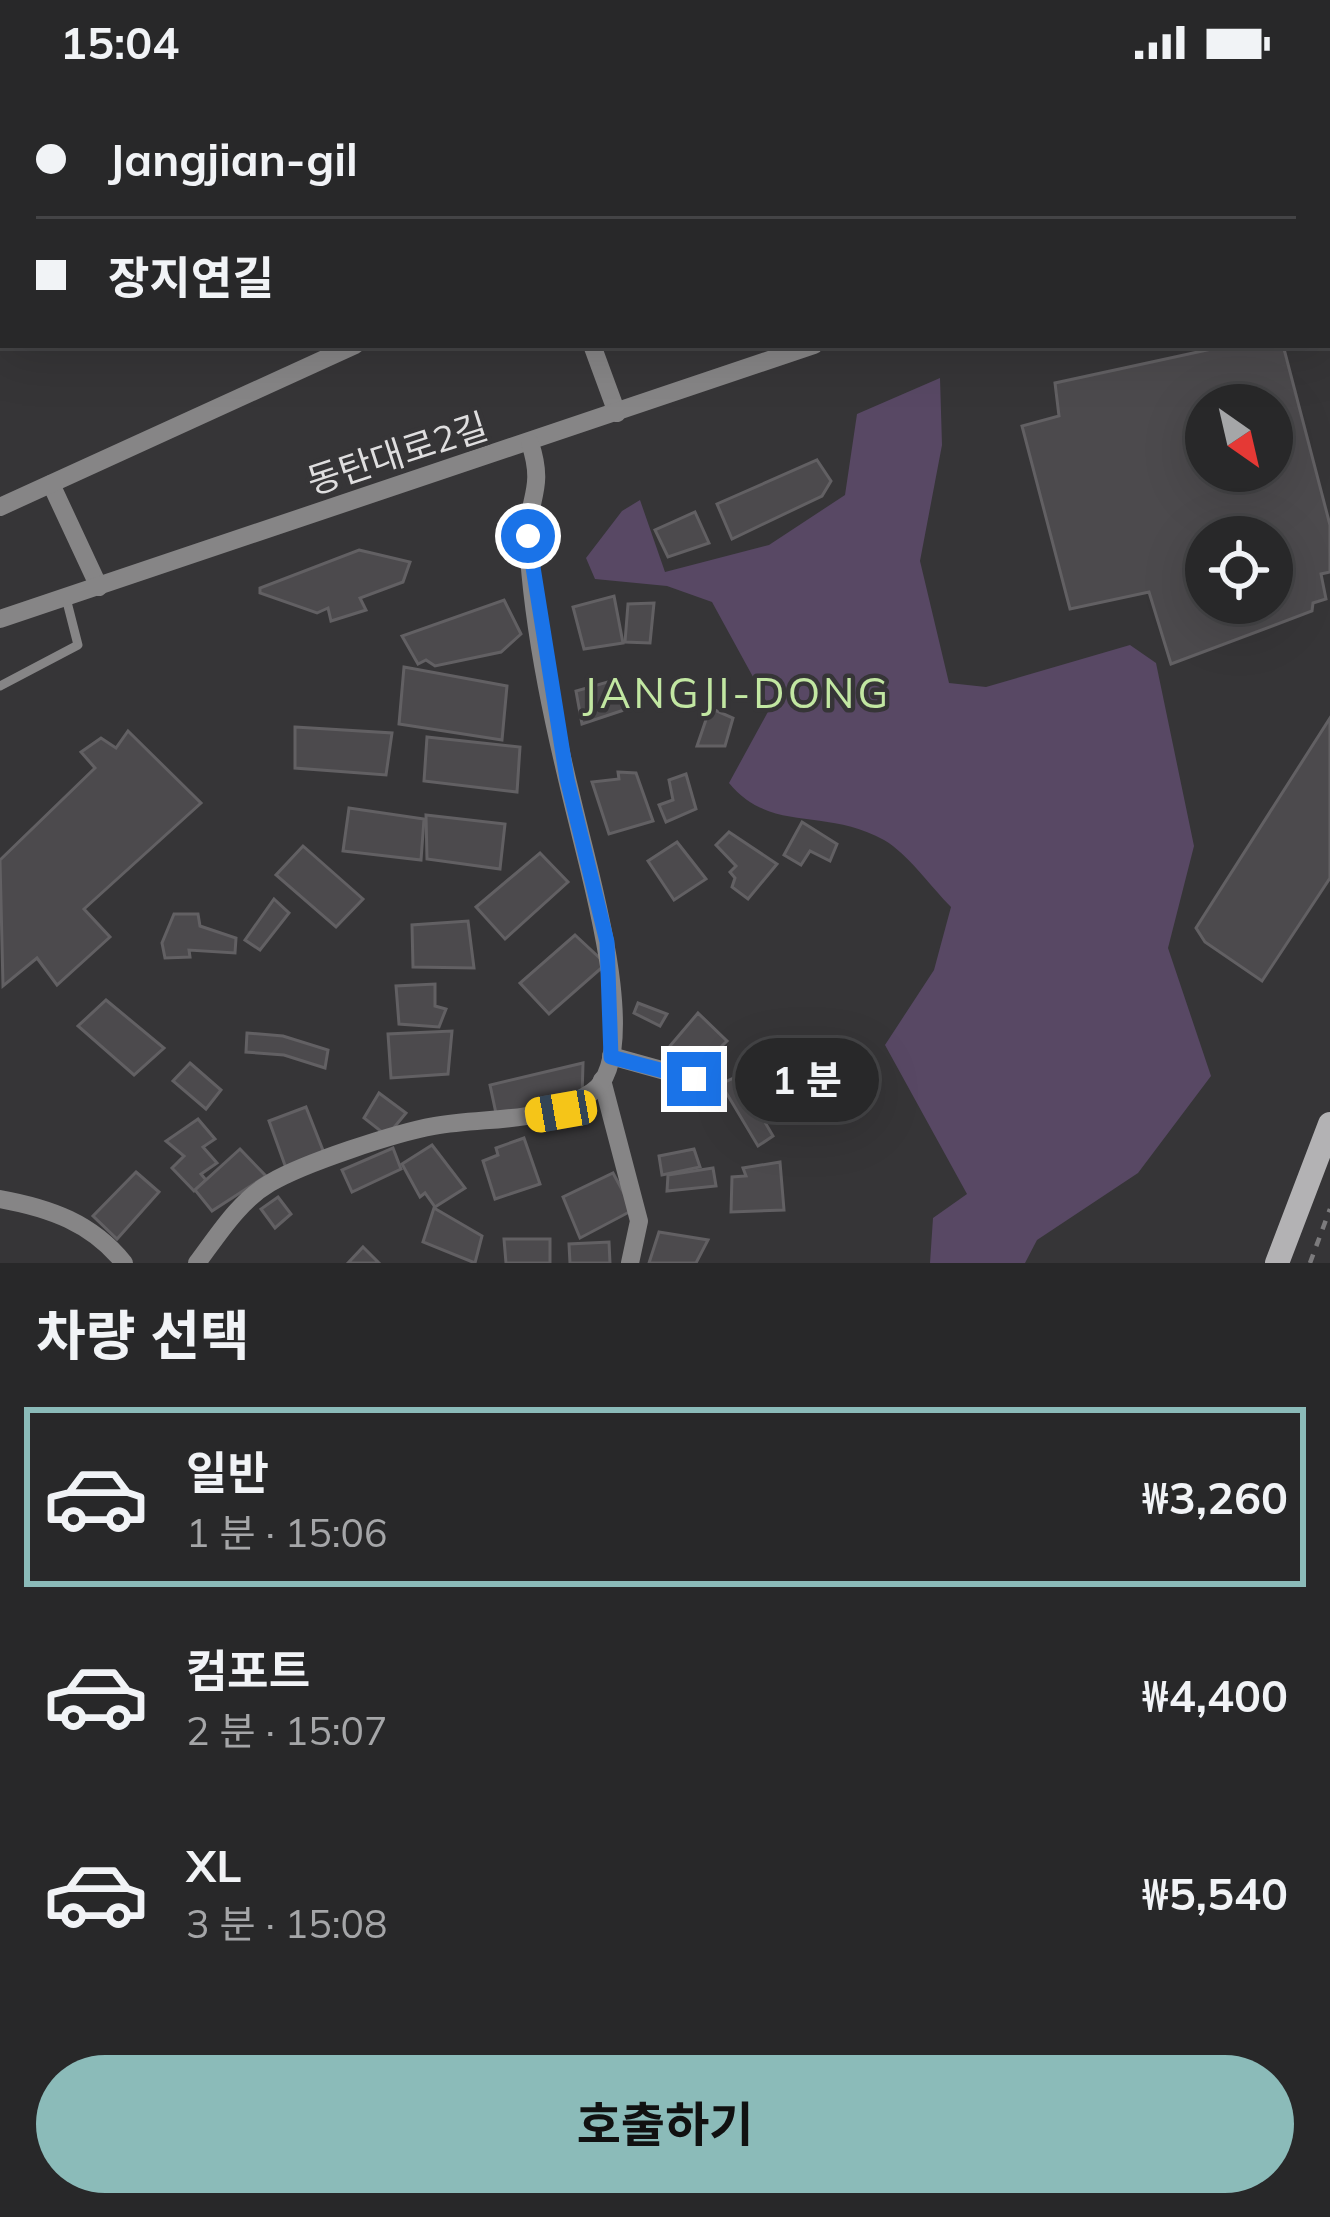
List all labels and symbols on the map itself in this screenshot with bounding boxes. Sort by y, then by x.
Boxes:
north arrow [1185,384,1293,492]
street label: 동탄대로2길 [301,403,493,503]
route start [501,509,555,563]
district label: JANGJI-DONG [583,666,891,719]
callout: 1 분 [736,1037,880,1121]
route end [667,1052,721,1106]
car [522,1087,600,1135]

